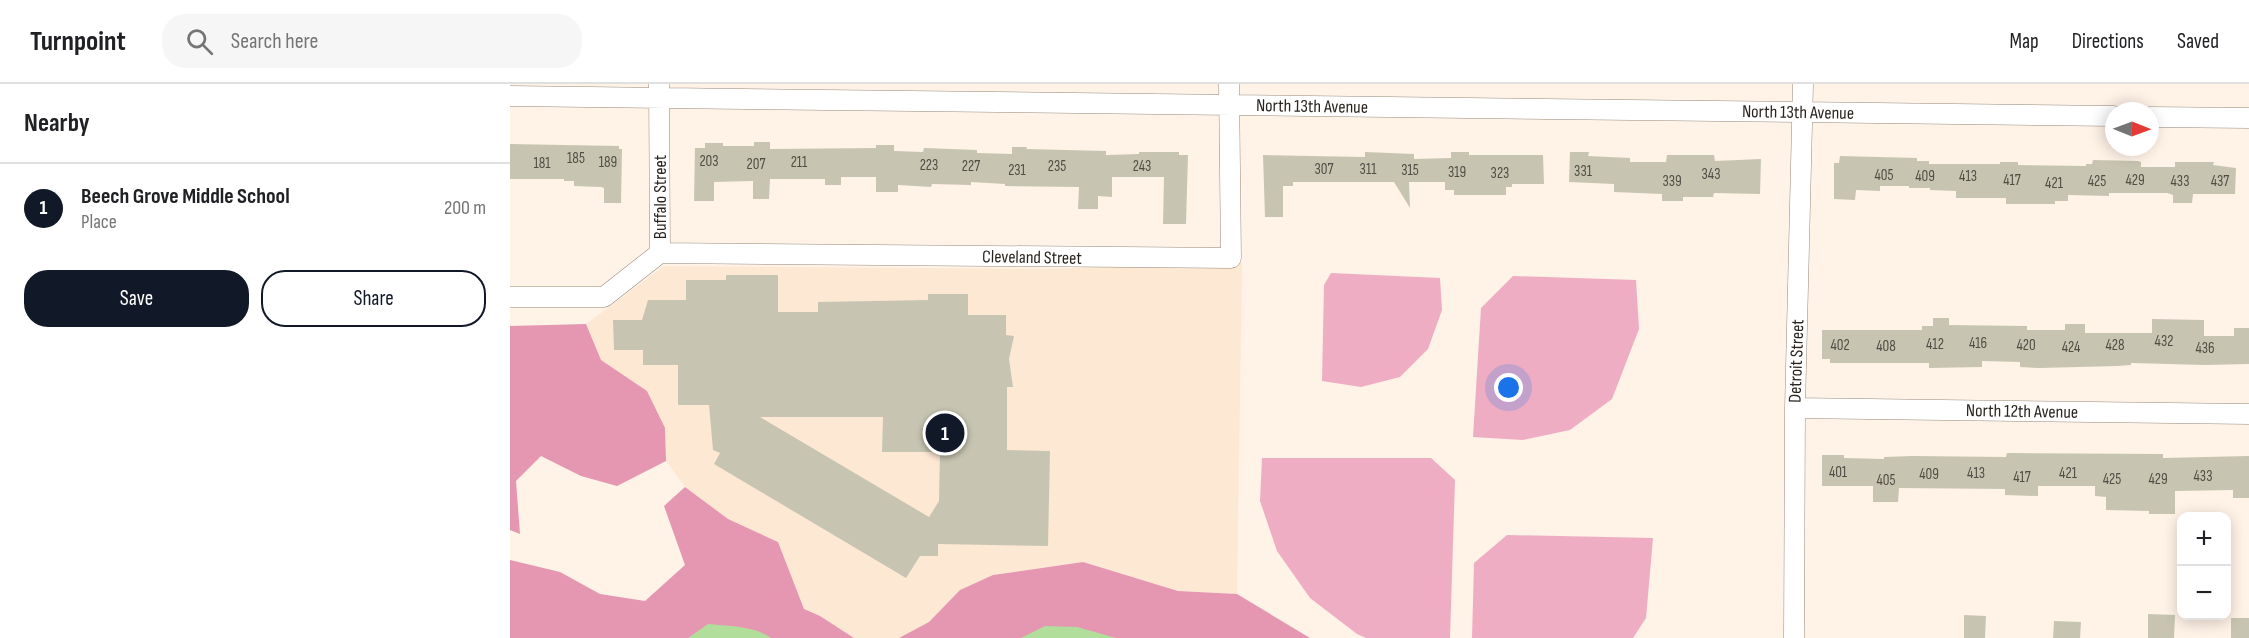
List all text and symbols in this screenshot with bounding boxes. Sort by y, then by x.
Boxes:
search box [162,14,582,68]
text: Turnpoint [30,25,126,58]
icon: search [183,25,216,58]
text: Search here [231,28,318,55]
text: Map [2009,29,2039,54]
text: Directions [2072,29,2144,54]
text: Saved [2177,29,2219,54]
street label: North 13th Avenue [1256,95,1368,118]
street label: North 13th Avenue [1742,101,1854,124]
north arrow [2105,102,2159,156]
text: Nearby [24,108,90,139]
house number: 185 [567,149,585,168]
house number: 203 [699,152,719,171]
house number: 189 [599,153,617,172]
house number: 211 [791,153,808,172]
house number: 181 [533,154,551,173]
street label: Buffalo Street [650,154,671,239]
house number: 207 [747,155,765,174]
house number: 223 [920,156,938,175]
house number: 227 [962,157,980,176]
house number: 235 [1048,157,1066,176]
house number: 243 [1133,157,1151,176]
house number: 307 [1315,160,1333,179]
house number: 311 [1360,160,1377,179]
house number: 231 [1008,161,1027,180]
house number: 315 [1401,161,1419,180]
house number: 331 [1574,162,1593,181]
house number: 319 [1448,163,1466,182]
house number: 323 [1491,164,1509,183]
house number: 343 [1702,165,1720,184]
house number: 405 [1875,166,1893,185]
house number: 409 [1915,167,1935,186]
house number: 413 [1959,167,1977,186]
house number: 417 [2003,171,2021,190]
house number: 429 [2125,171,2145,190]
house number: 339 [1662,172,1682,191]
house number: 425 [2088,172,2106,191]
house number: 433 [2171,172,2189,191]
house number: 437 [2211,172,2229,191]
house number: 421 [2045,174,2064,193]
text: Beech Grove Middle School [81,183,290,210]
text: 1 [40,196,47,220]
text: 200 m [444,196,486,220]
text: Place [81,210,117,234]
street label: Cleveland Street [982,246,1082,269]
button: Save [24,270,249,327]
button: Share [261,270,486,327]
street label: Detroit Street [1785,318,1808,403]
house number: 432 [2155,332,2173,351]
house number: 416 [1969,334,1987,353]
house number: 412 [1926,335,1944,354]
house number: 402 [1830,336,1850,355]
house number: 420 [2016,336,2036,355]
house number: 428 [2105,336,2125,355]
house number: 408 [1876,337,1896,356]
house number: 424 [2062,338,2080,357]
house number: 436 [2195,339,2215,358]
your location [1494,373,1523,402]
street label: North 12th Avenue [1966,400,2078,423]
pin: 1 [926,410,964,456]
house number: 401 [1829,463,1848,482]
house number: 413 [1967,464,1985,483]
house number: 421 [2059,464,2078,483]
house number: 409 [1919,465,1939,484]
house number: 433 [2194,467,2212,486]
house number: 417 [2013,468,2031,487]
house number: 425 [2103,470,2121,489]
house number: 429 [2148,470,2168,489]
house number: 405 [1877,471,1895,490]
map controls [2177,512,2231,620]
button: + [2177,512,2231,566]
button: − [2177,566,2231,620]

